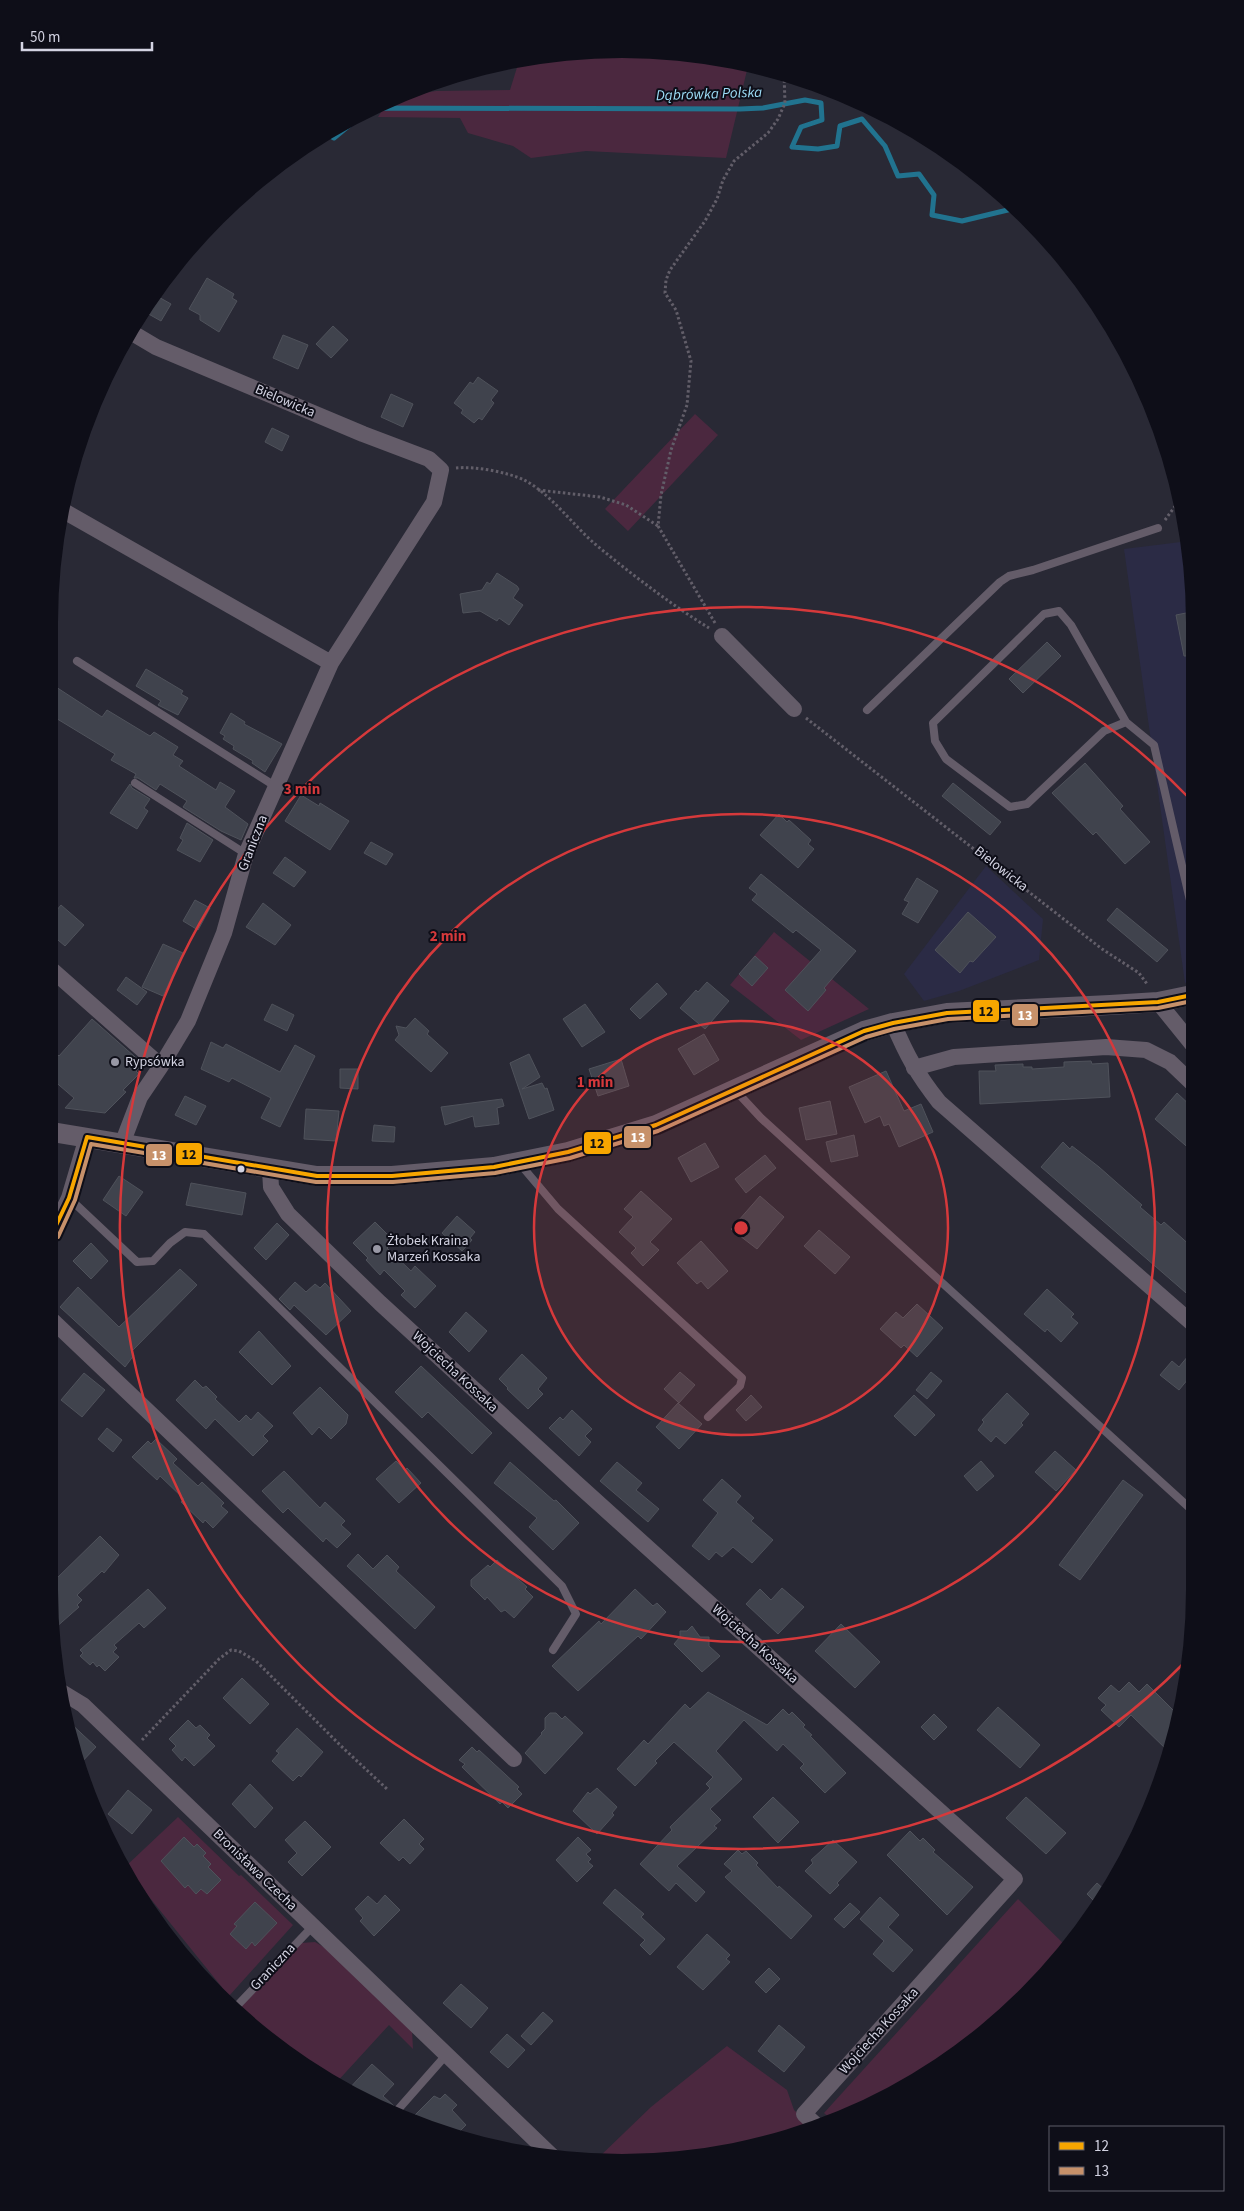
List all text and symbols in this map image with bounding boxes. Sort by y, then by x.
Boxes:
scale bar [22,20,152,52]
text: 50 m [30,27,60,48]
water label: Dąbrówka Polska [655,82,763,106]
street label: Bielowicka [252,379,318,423]
text: 3 min [284,779,320,800]
street label: Graniczna [233,812,273,874]
street label: Bielowicka [970,842,1032,896]
text: 2 min [430,926,466,947]
line badge: 12 [972,999,1000,1023]
text: 12 [979,1002,993,1022]
line badge: 13 [1011,1003,1039,1027]
text: 13 [1018,1006,1032,1026]
place label: Rypsówka [125,1052,185,1072]
marker: Rypsówka [109,1056,121,1068]
text: 1 min [577,1072,613,1093]
line badge: 13 [623,1125,652,1149]
text: 13 [631,1128,645,1148]
line badge: 12 [583,1131,612,1155]
text: 12 [590,1134,604,1154]
line badge: 12 [175,1142,203,1166]
line badge: 13 [145,1143,173,1167]
text: 12 [182,1145,196,1165]
text: 13 [152,1146,166,1166]
unlabelled marker [236,1164,246,1174]
centre of rings [732,1219,750,1237]
place label: Żłobek Kraina Marzeń Kossaka [387,1231,480,1267]
marker: Żłobek Kraina Marzeń Kossaka [371,1243,383,1255]
street label: Wojciecha Kossaka [408,1327,502,1417]
street label: Wojciecha Kossaka [707,1599,803,1689]
street label: Bronisława Czecha [208,1824,302,1916]
street label: Graniczna [246,1939,300,1995]
street label: Wojciecha Kossaka [834,1983,924,2079]
legend [1049,2126,1224,2191]
text: 12 [1094,2136,1109,2157]
text: 13 [1094,2161,1109,2182]

